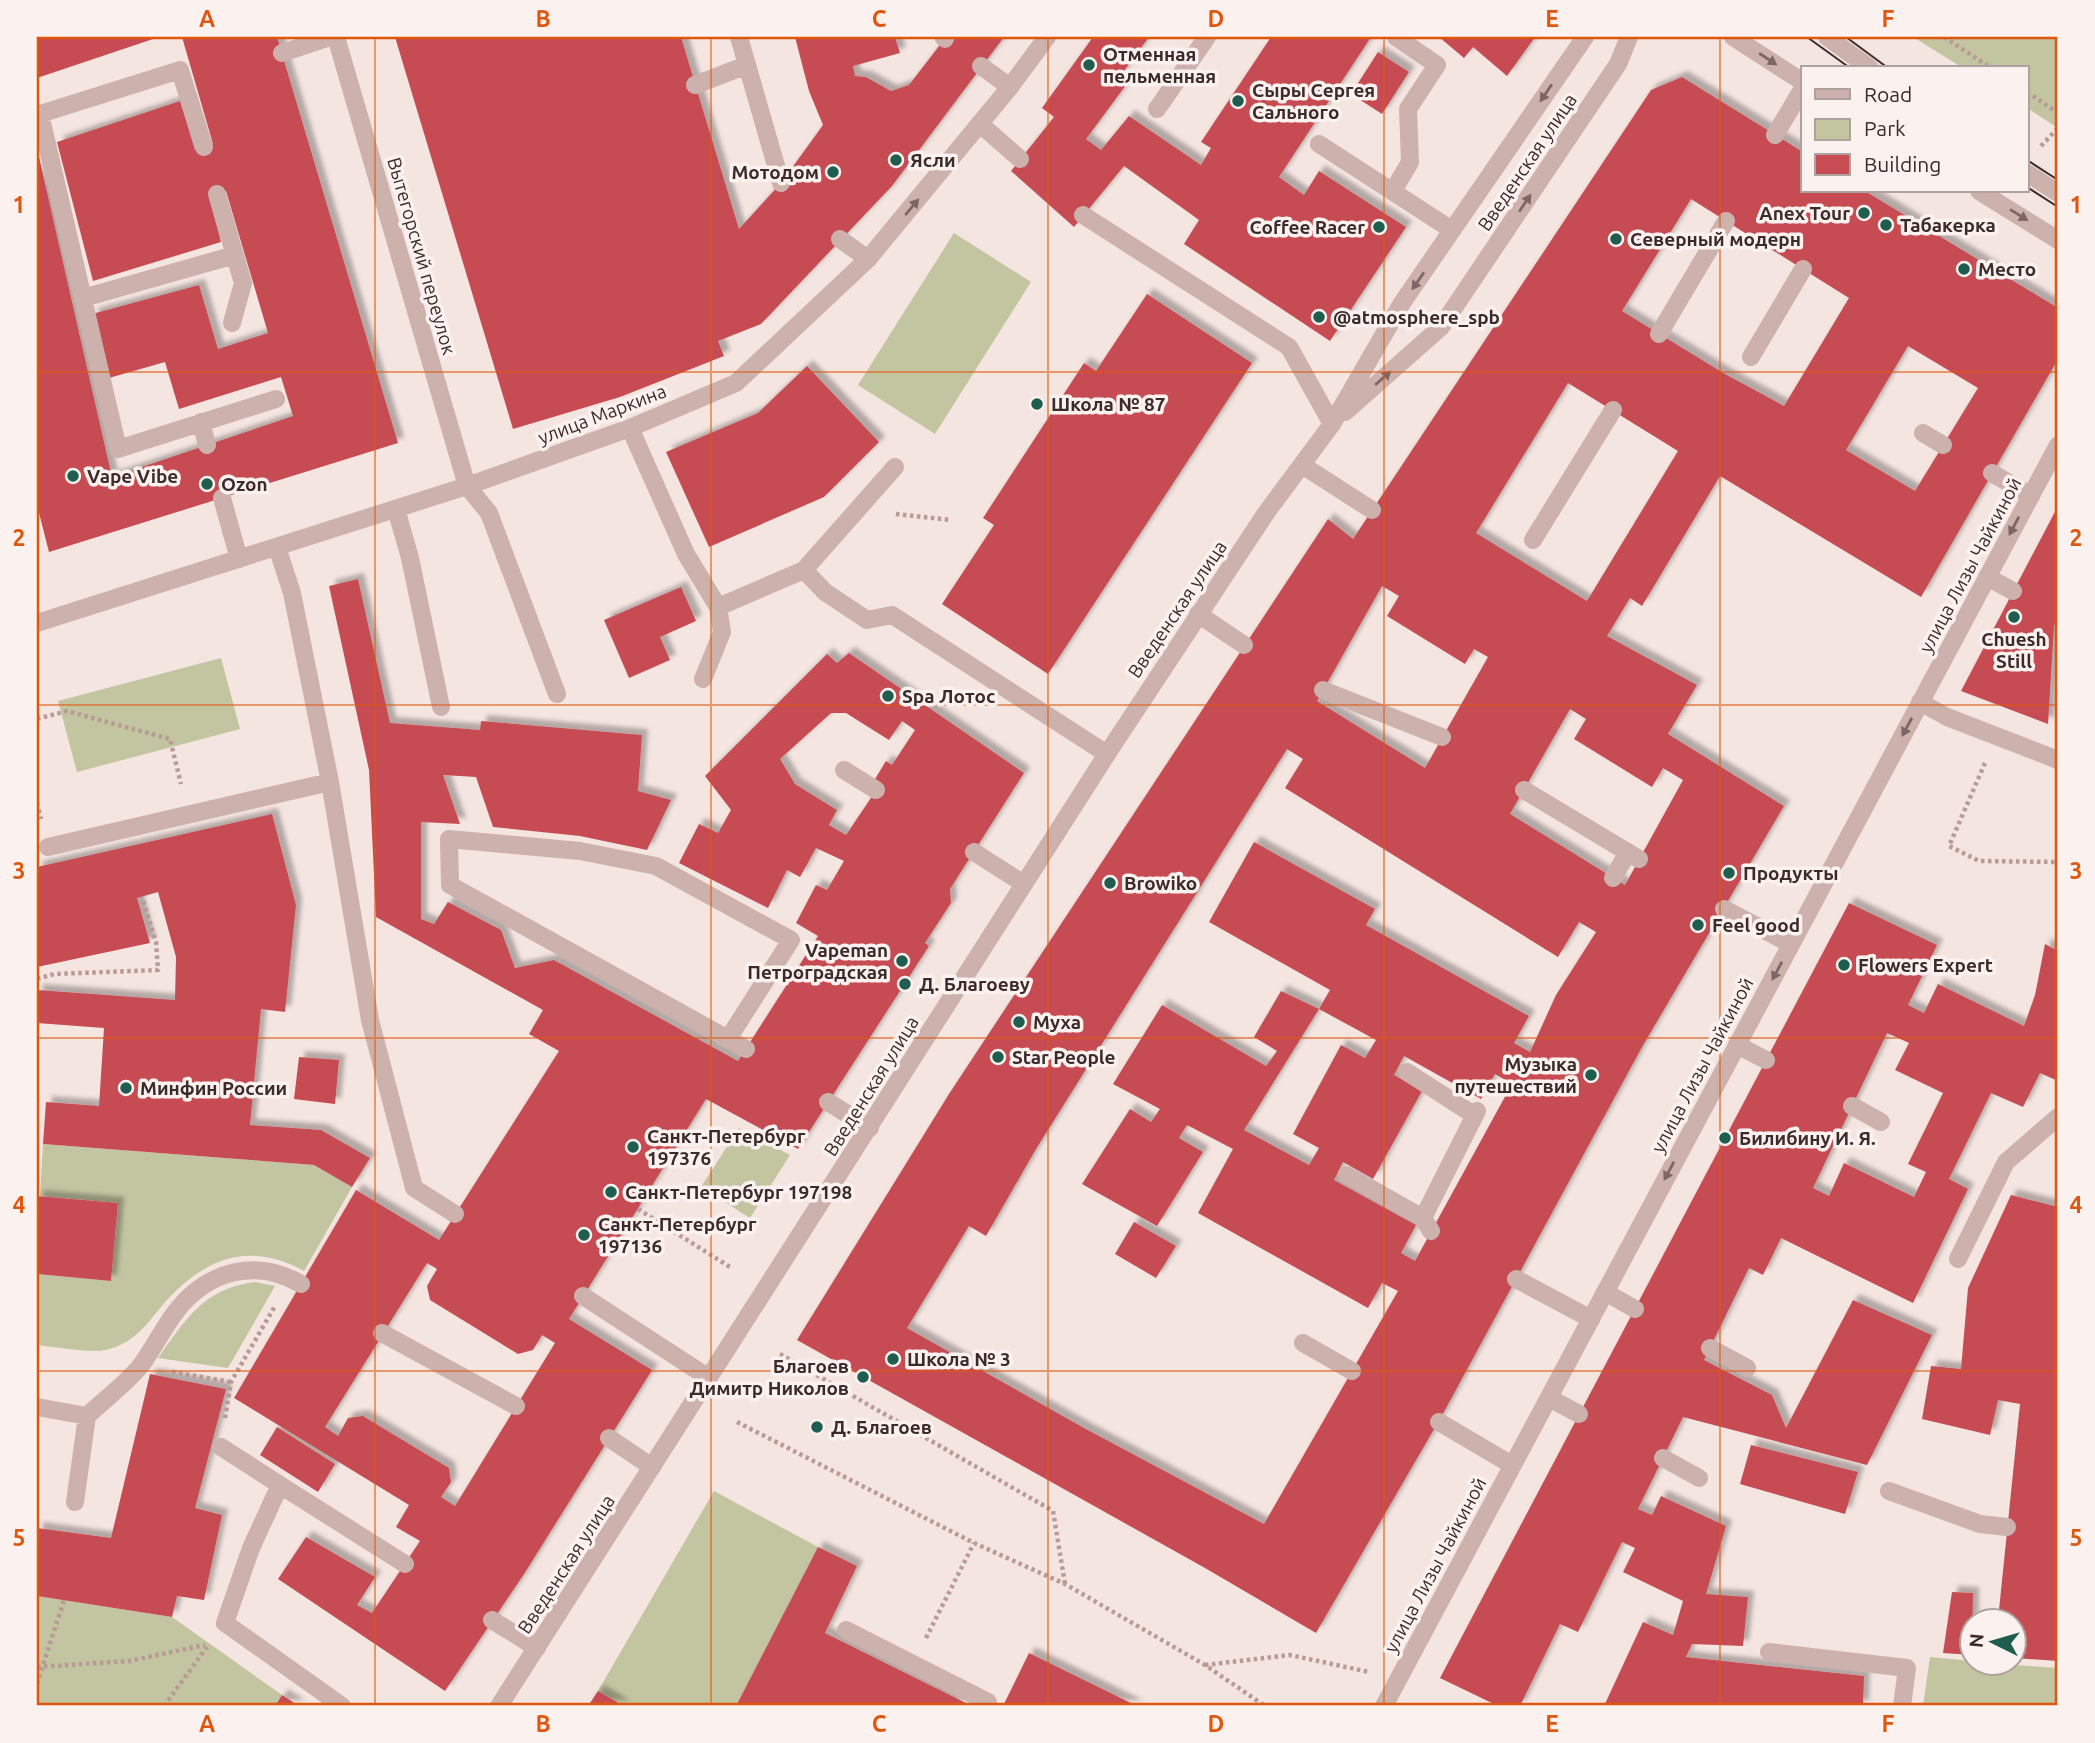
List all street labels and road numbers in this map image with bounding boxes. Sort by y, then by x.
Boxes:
street label: Введенская улица [1473,89,1581,235]
street label: Вытегорский переулок [383,155,461,357]
street label: улица Маркина [535,379,669,449]
street label: улица Лизы Чайкиной [1914,473,2026,657]
street label: Введенская улица [1123,536,1231,682]
street label: улица Лизы Чайкиной [1646,973,1758,1157]
street label: Введенская улица [819,1012,923,1160]
street label: улица Лизы Чайкиной [1379,1473,1491,1657]
street label: Введенская улица [513,1491,619,1637]

